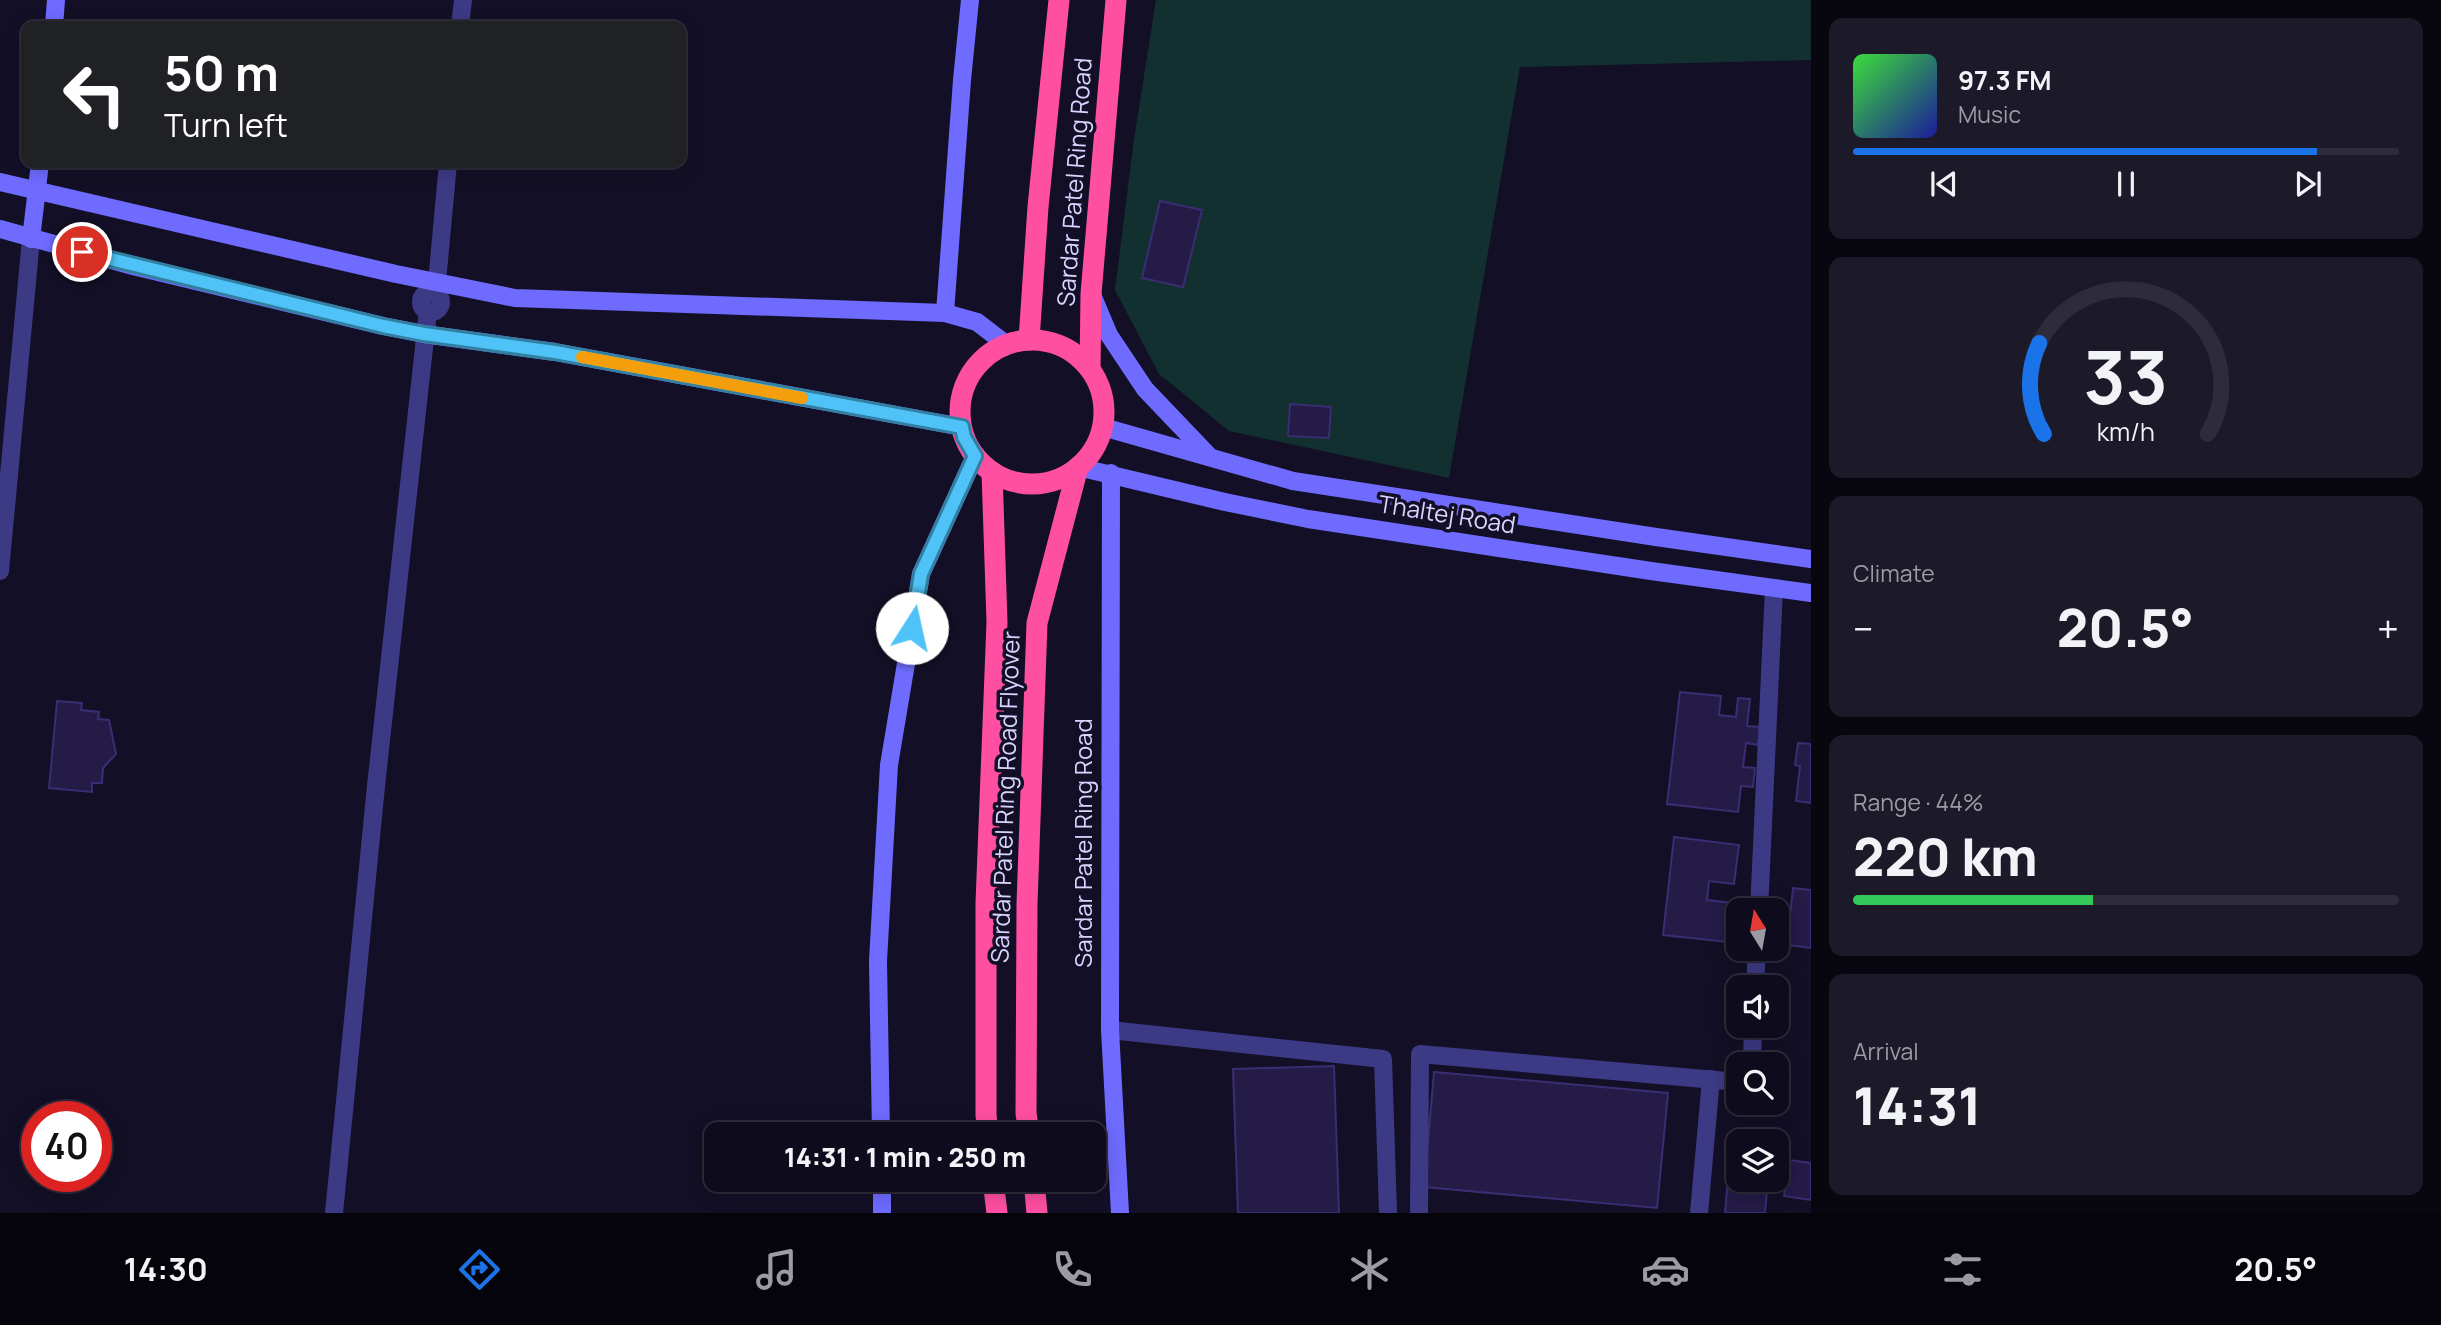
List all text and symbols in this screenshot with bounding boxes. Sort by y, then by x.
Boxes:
text: 50 m [164,39,279,106]
icon: left [49,49,140,140]
street label: Sardar Patel Ring Road [1048,56,1099,307]
text: 97.3 FM [1958,62,2052,98]
text: Music [1958,98,2021,130]
text: Turn left [164,103,288,147]
icon: previous [1925,165,1963,203]
icon: pause [2107,165,2145,203]
icon: next [2289,165,2327,203]
pin [52,222,112,282]
icon: arrive [63,233,101,271]
text: 33 [2084,326,2168,426]
text: km/h [2097,413,2155,448]
street label: Thaltej Road [1376,486,1518,541]
text: Climate [1853,557,1935,589]
position arrow [875,591,949,665]
text: 20.5° [2057,592,2194,663]
text: − [1853,602,1874,654]
text: + [2377,602,2399,654]
street label: Sardar Patel Ring Road Flyover [982,630,1027,963]
street label: Sardar Patel Ring Road [1066,718,1099,968]
text: Range · 44% [1853,786,1984,818]
text: 220 km [1853,821,2038,892]
north arrow [1726,898,1788,961]
map controls [1726,898,1789,1192]
button: sound [1726,975,1789,1038]
text: Arrival [1853,1035,1919,1067]
button: search [1726,1052,1789,1115]
text: 14:31 [1853,1070,1982,1141]
speed limit sign: 40 [21,1101,112,1192]
button: layers [1726,1129,1789,1192]
text: 14:31 · 1 min · 250 m [784,1139,1026,1175]
icon: directions [455,1245,504,1294]
icon: music [752,1245,801,1294]
icon: phone [1048,1245,1097,1294]
icon: climate [1345,1245,1394,1294]
icon: car [1641,1245,1690,1294]
icon: filters [1938,1245,1987,1294]
text: 14:30 [124,1247,208,1291]
text: 20.5° [2234,1247,2317,1291]

